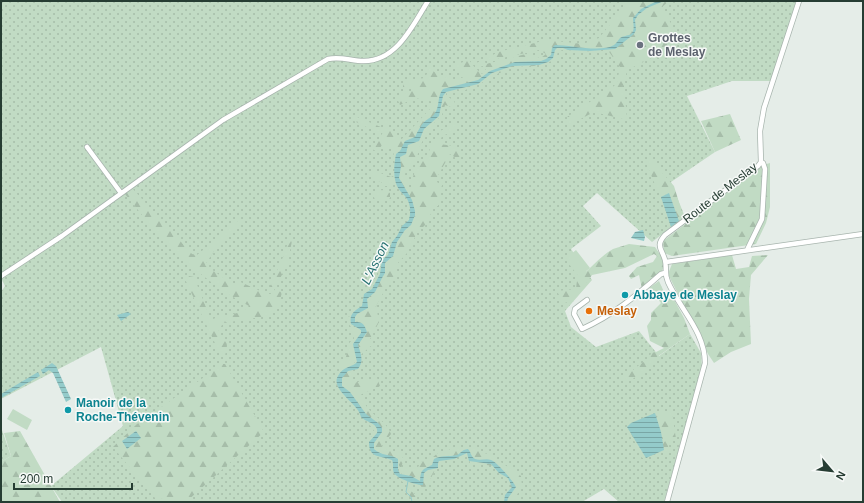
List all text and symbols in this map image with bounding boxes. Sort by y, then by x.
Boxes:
place label: Grottes de Meslay [648,31,706,59]
marker: Grottes de Meslay [635,40,645,50]
street label: Route de Meslay [680,160,760,226]
water label: L'Asson [358,239,392,287]
place label: Abbaye de Meslay [633,288,737,302]
marker: Abbaye de Meslay [620,290,630,300]
place label: Meslay [597,304,637,318]
marker: Meslay [584,306,594,316]
place label: Manoir de la Roche-Thévenin [76,396,169,424]
marker: Manoir de la Roche-Thévenin [63,405,73,415]
north arrow [812,451,852,491]
scale bar [14,465,132,491]
text: N [834,469,848,482]
text: 200 m [20,472,53,486]

